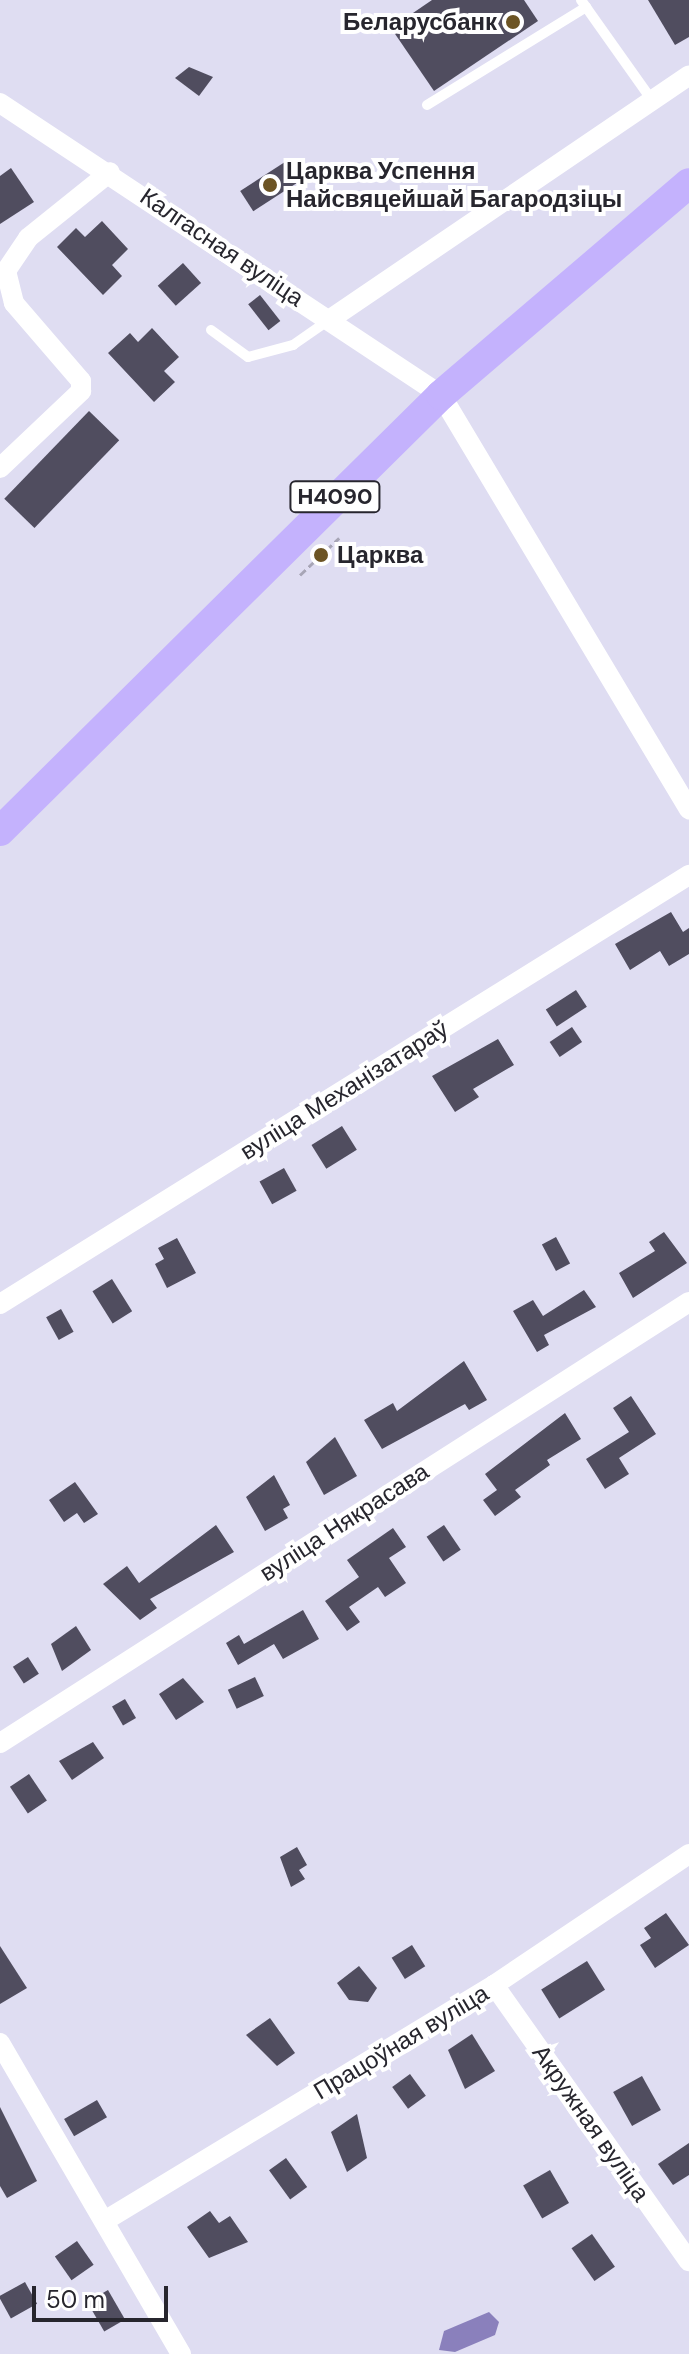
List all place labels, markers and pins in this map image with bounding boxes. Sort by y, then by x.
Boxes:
place label: Беларусбанк [343,8,497,36]
marker: Беларусбанк [504,13,522,31]
place label: Царква Успення Найсвяцейшай Багародзіцы [286,157,622,213]
marker: Царква Успення Найсвяцейшай Багародзіцы [261,176,279,194]
place label: Царква [337,541,423,569]
marker: Царква [312,546,330,564]

